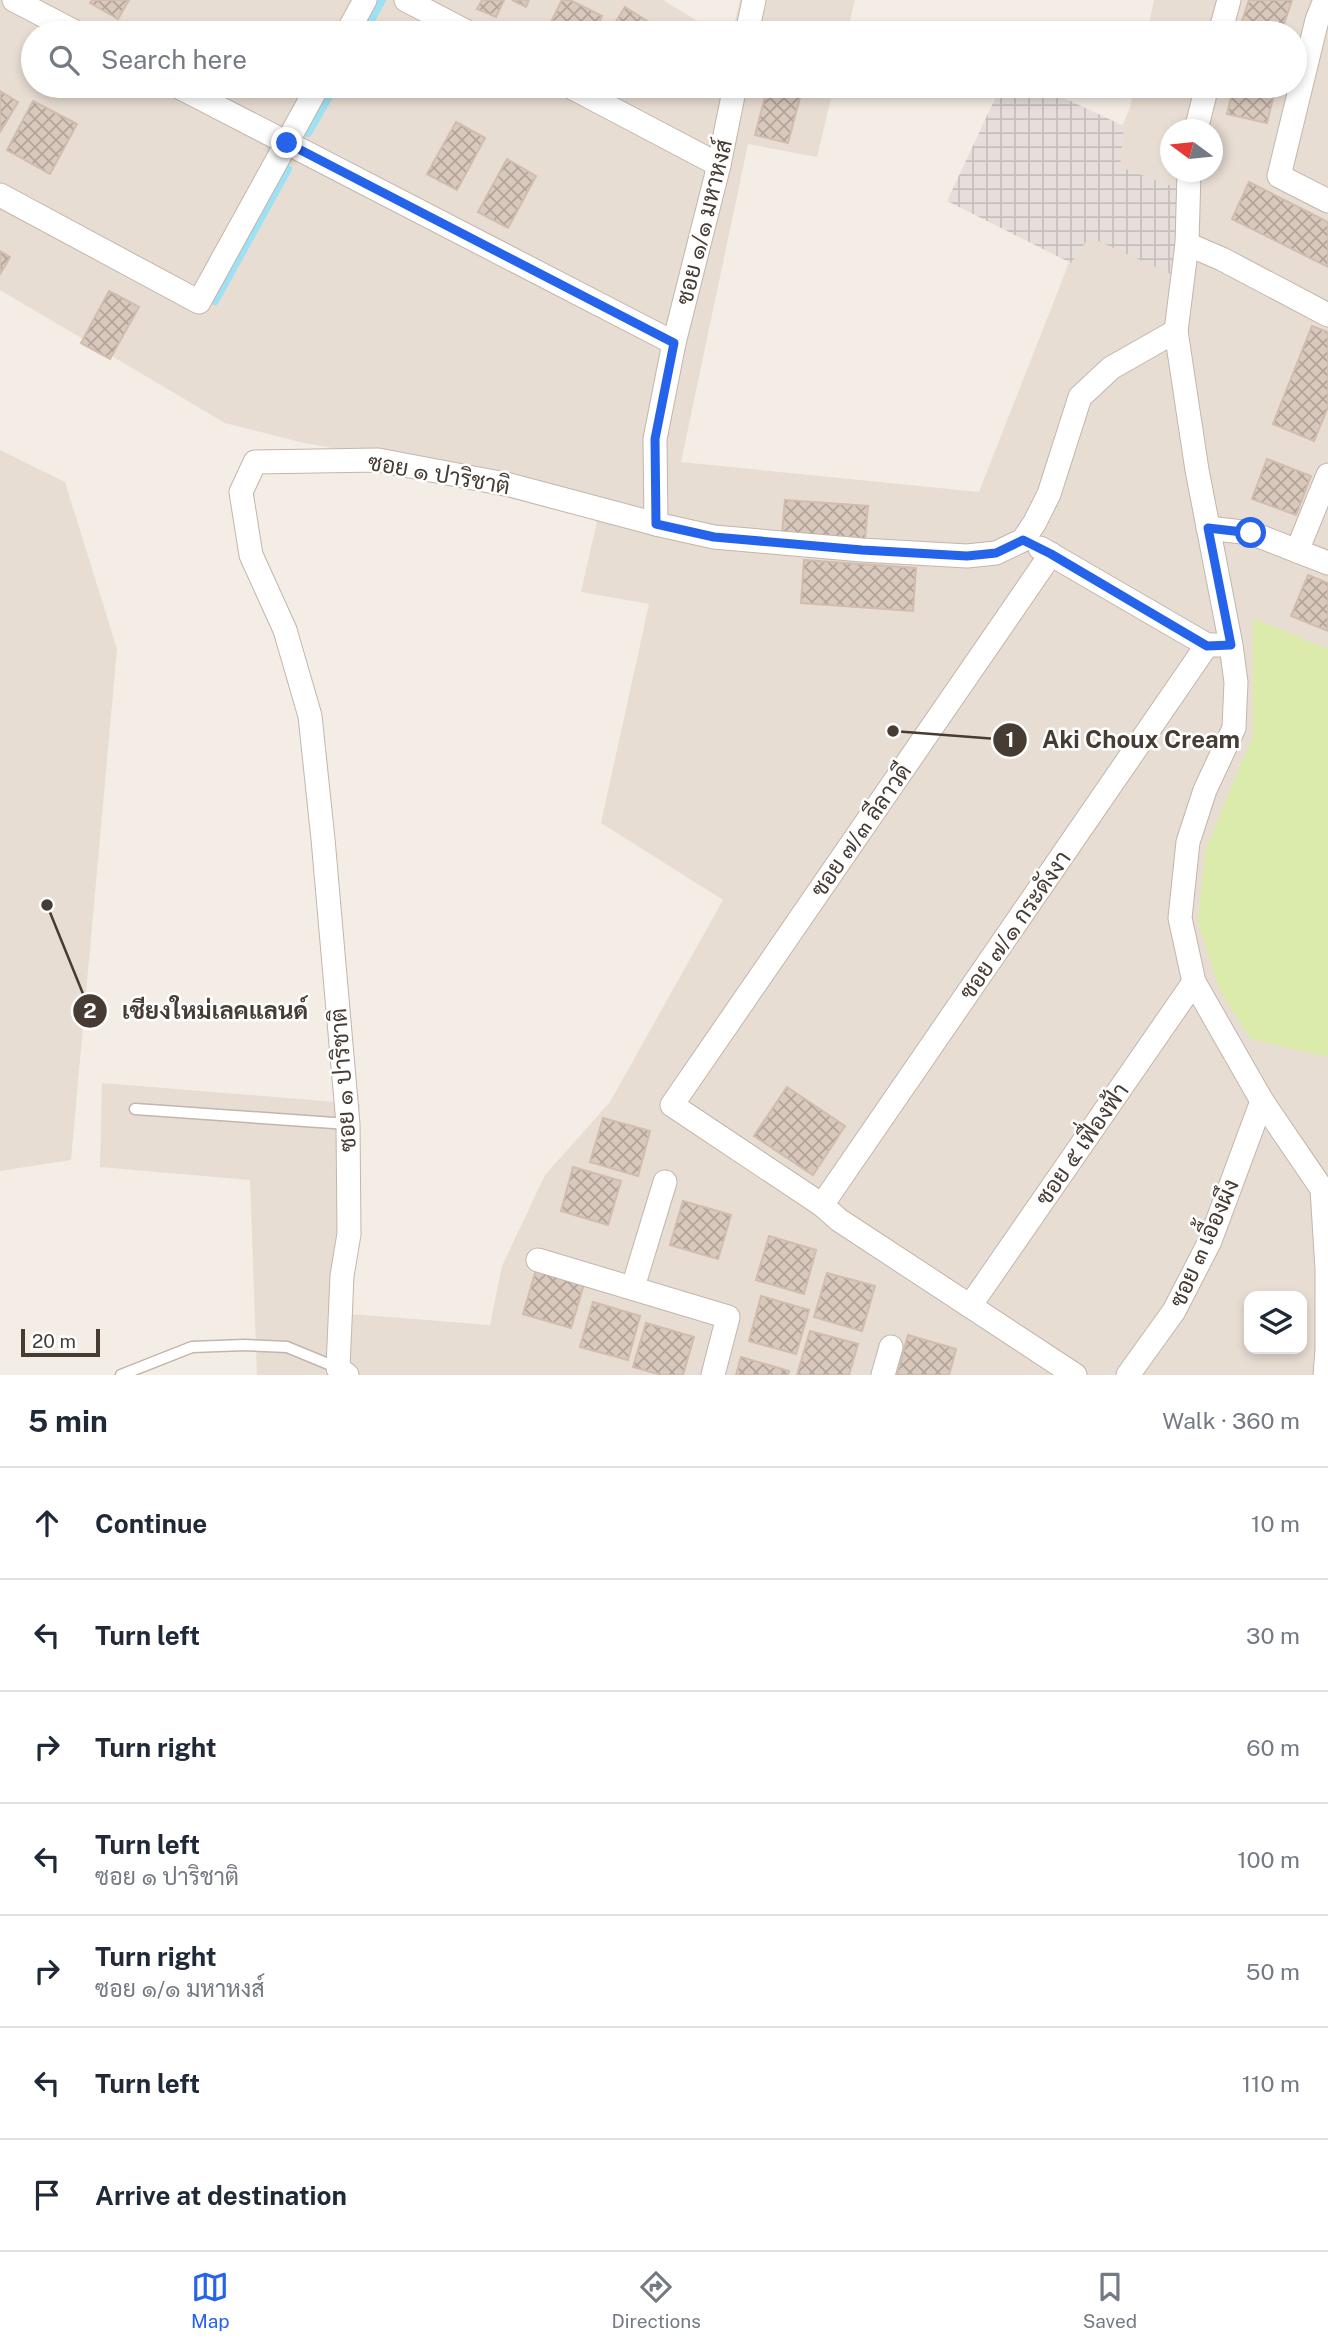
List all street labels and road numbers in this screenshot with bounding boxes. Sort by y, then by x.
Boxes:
street label: ซอย ๑/๑ มหาหงส์ [668,136,737,307]
street label: ซอย ๑ ปาริชาติ [366,448,512,499]
street label: ซอย ๗/๓ ลีลาวดี [804,757,916,902]
street label: ซอย ๗/๑ กระดังงา [953,845,1076,1004]
street label: ซอย ๑ ปาริชาติ [324,1007,361,1153]
street label: ซอย ๕ เฟื่องฟ้า [1024,1073,1134,1210]
street label: ซอย ๓ เอื้องผึง [1156,1171,1244,1311]

